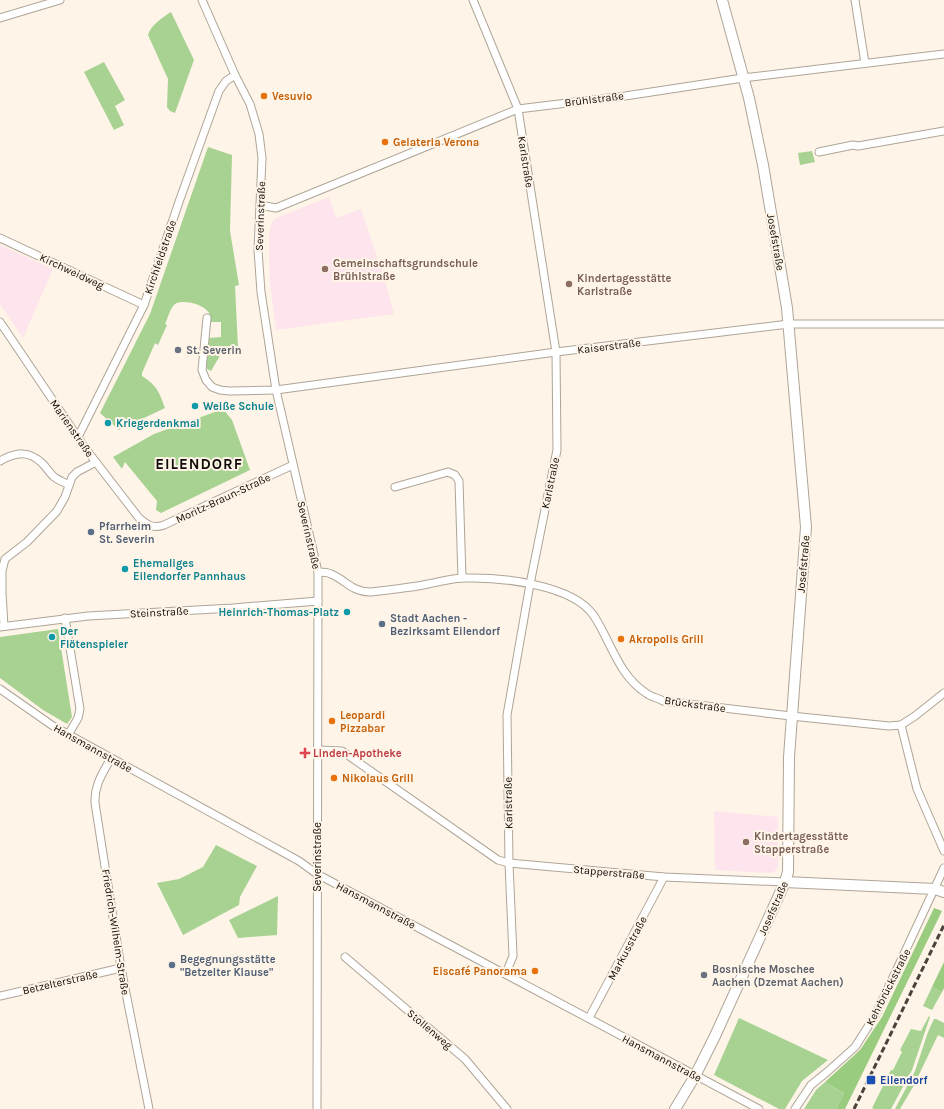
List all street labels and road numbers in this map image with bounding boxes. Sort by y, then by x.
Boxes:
street label: Brühlstraße [564,89,625,110]
street label: Karlstraße [515,135,536,189]
street label: Severinstraße [253,181,268,251]
street label: Josefstraße [764,213,787,272]
street label: Kirchfeldstraße [142,218,179,296]
street label: Kirchweidweg [38,251,107,292]
street label: Kaiserstraße [577,336,642,357]
street label: Marienstraße [47,397,96,460]
street label: Karlstraße [539,456,562,510]
street label: Moritz-Braun-Straße [174,471,273,526]
street label: Severinstraße [294,500,323,571]
street label: Josefstraße [795,534,813,593]
street label: Steinstraße [129,604,189,621]
street label: Brückstraße [663,694,727,715]
street label: Hansmannstraße [51,721,135,776]
street label: Karlstraße [502,776,515,829]
street label: Severinstraße [311,822,324,892]
street label: Stapperstraße [573,863,646,882]
street label: Friedrich-Wilhelm-Straße [99,868,132,996]
street label: Hansmannstraße [334,879,418,932]
street label: Josefstraße [756,879,791,937]
street label: Markusstraße [605,914,650,982]
street label: Kehrbrückstraße [864,946,914,1028]
street label: Betzelterstraße [21,967,99,997]
street label: Stollenweg [404,1007,456,1053]
street label: Hansmannstraße [620,1032,704,1085]

